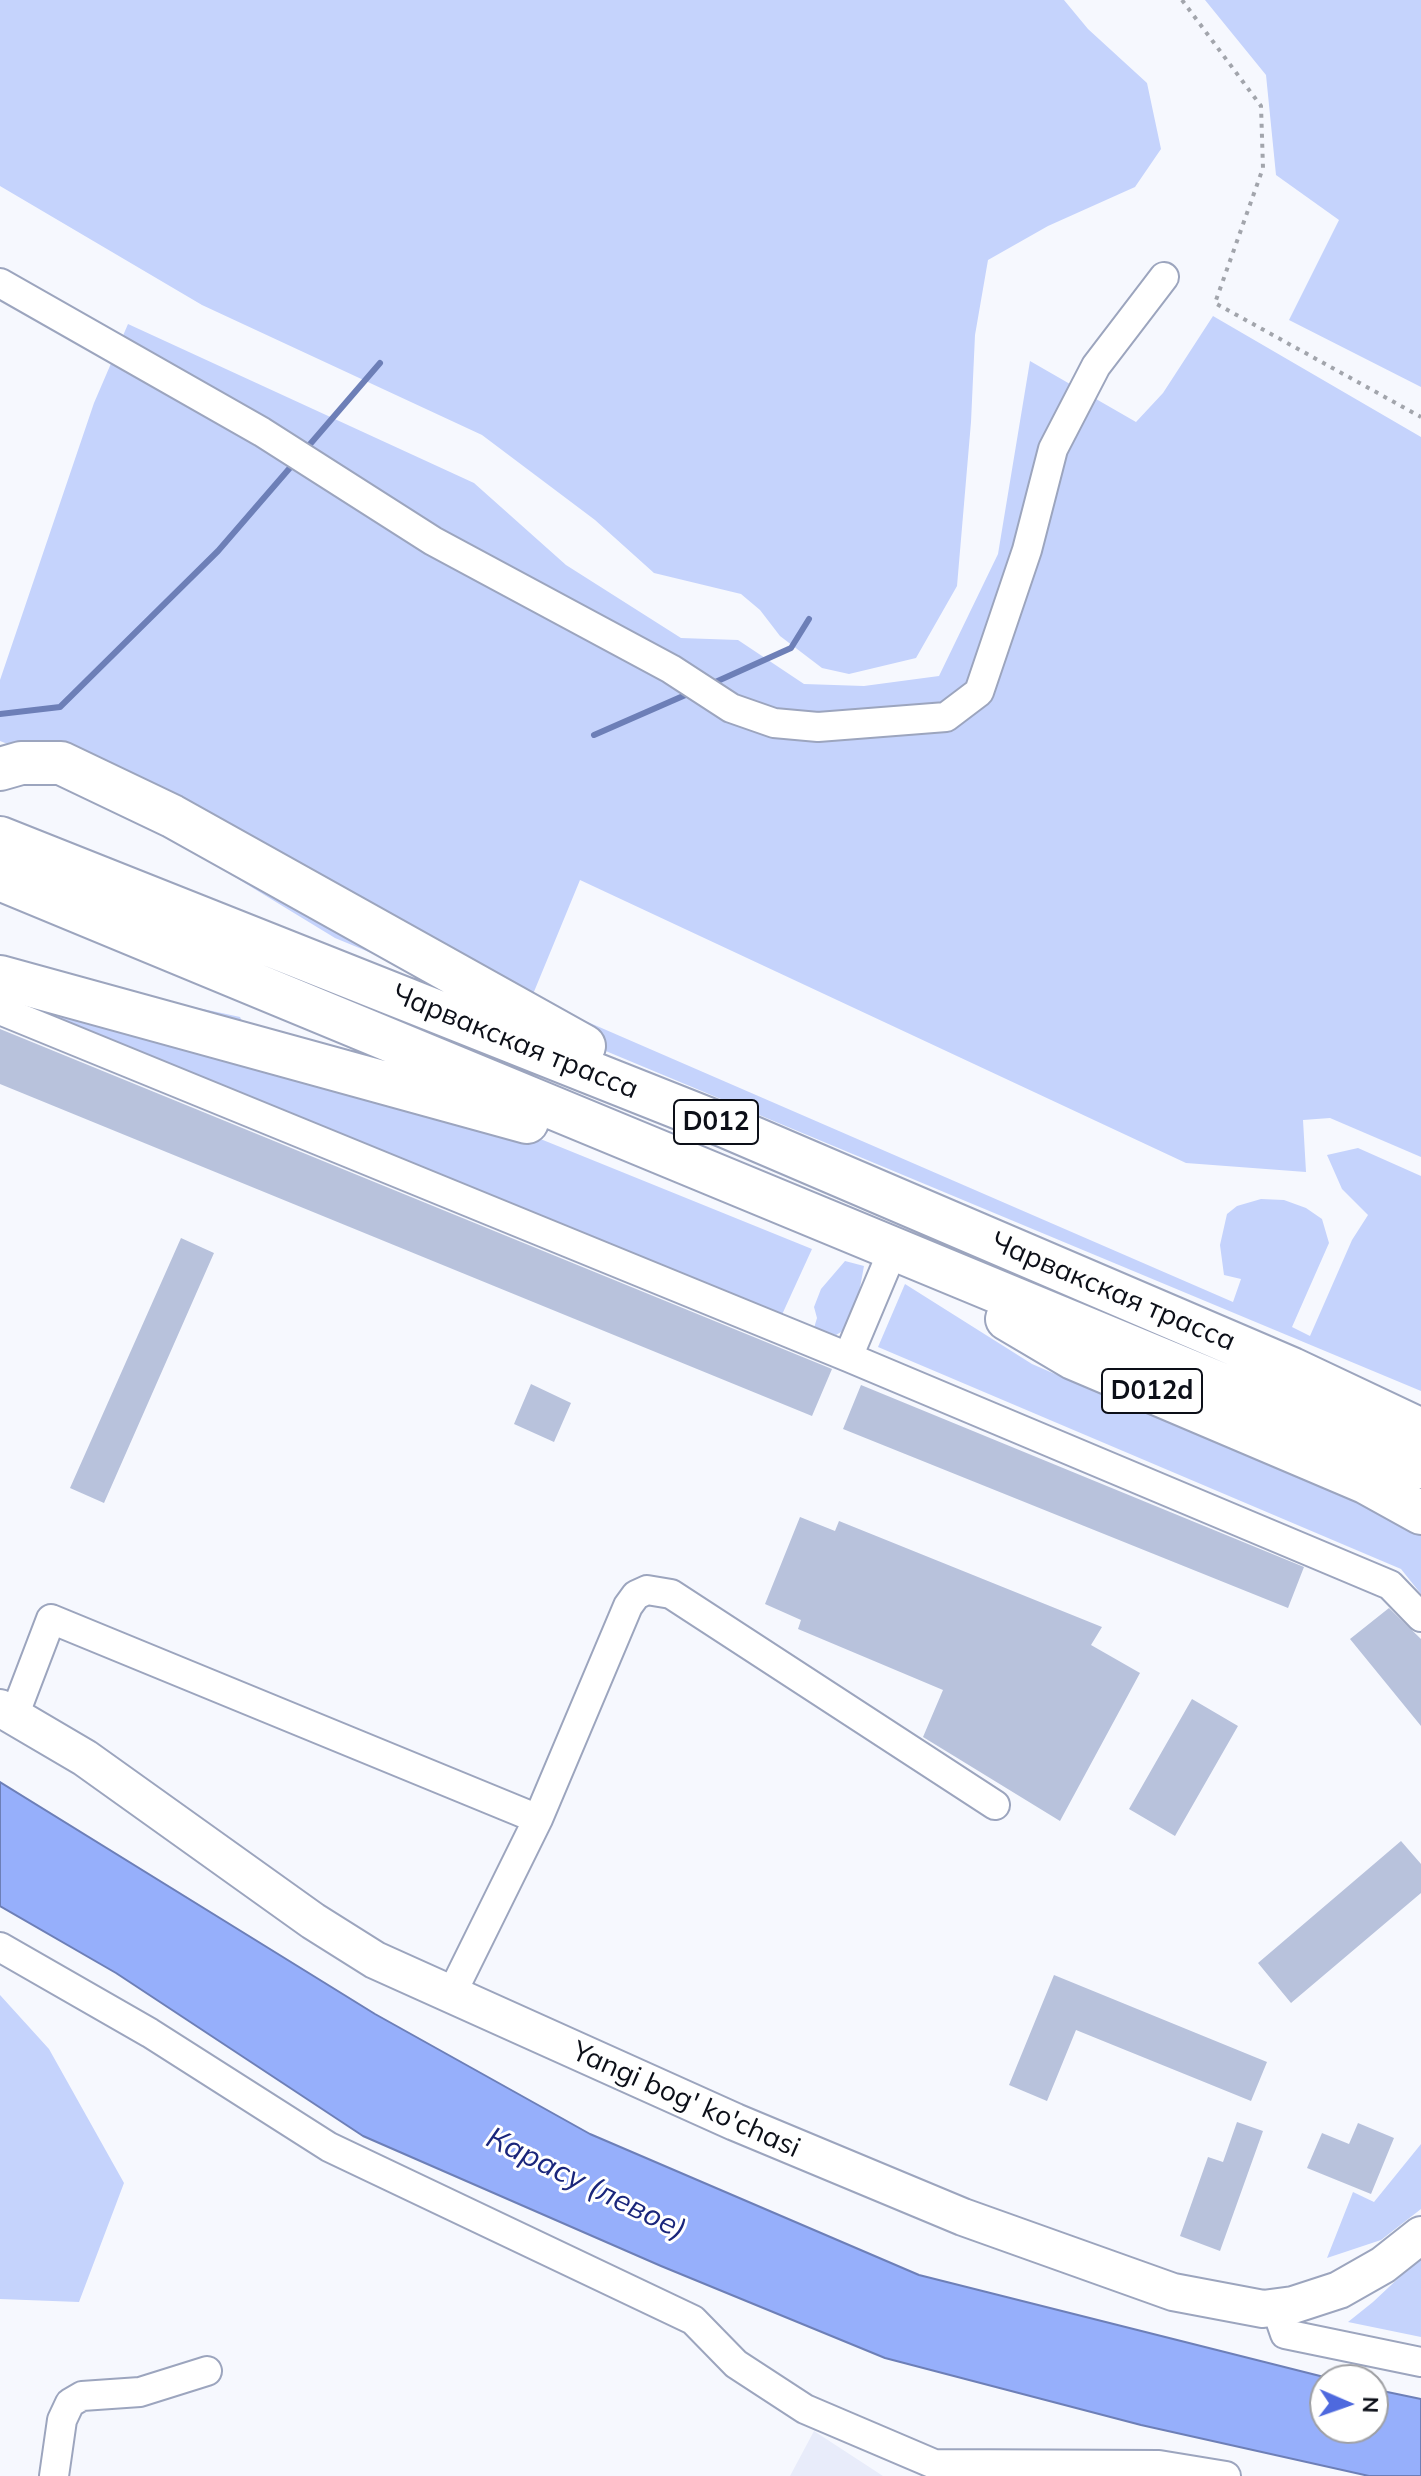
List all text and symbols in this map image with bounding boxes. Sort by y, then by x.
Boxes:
street label: Чарвакская трасса [387,977,643,1107]
road number: D012 [674,1100,758,1144]
street label: Чарвакская трасса [986,1225,1240,1359]
road number: D012d [1102,1369,1202,1413]
street label: Yangi bog' ko'chasi [567,2035,805,2165]
water label: Карасу (левое) [480,2120,692,2248]
north arrow [1309,2364,1389,2444]
text: N [1357,2396,1385,2414]

